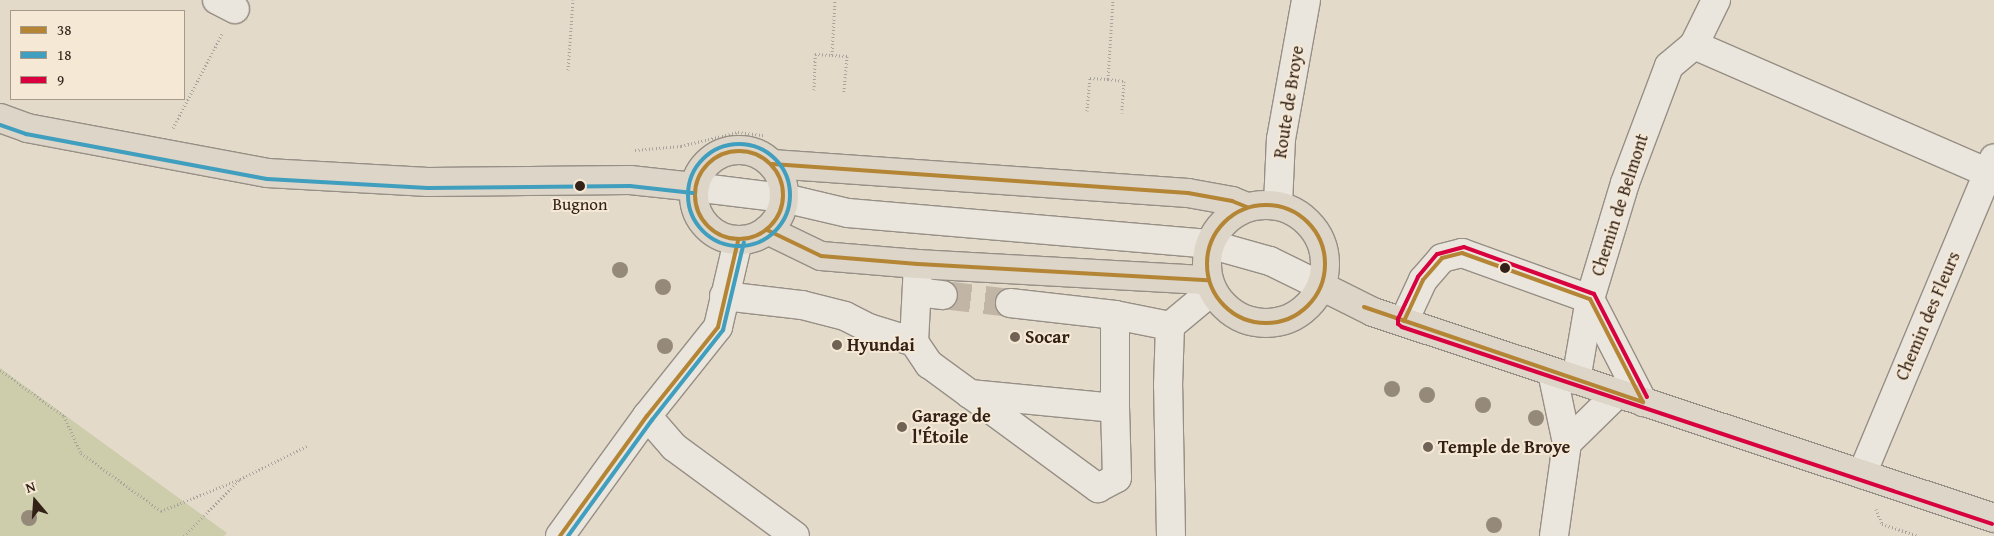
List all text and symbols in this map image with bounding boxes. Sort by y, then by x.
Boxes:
legend [10,10,185,100]
text: 38 [57,19,71,40]
text: 18 [57,44,71,65]
street label: Route de Broye [1269,44,1309,160]
text: 9 [57,69,64,90]
street label: Chemin de Belmont [1587,131,1653,279]
marker: Bugnon [575,181,585,191]
place label: Bugnon [552,194,608,214]
street label: Chemin des Fleurs [1891,248,1965,384]
unlabelled marker [1500,263,1510,273]
place label: Socar [1025,326,1070,348]
marker: Socar [1009,331,1021,343]
place label: Hyundai [847,334,915,356]
marker: Hyundai [831,339,843,351]
place label: Garage de l'Étoile [912,406,991,448]
marker: Garage de l'Étoile [896,421,908,433]
place label: Temple de Broye [1438,436,1570,458]
marker: Temple de Broye [1422,441,1434,453]
north arrow [10,476,60,526]
text: N [23,476,38,498]

